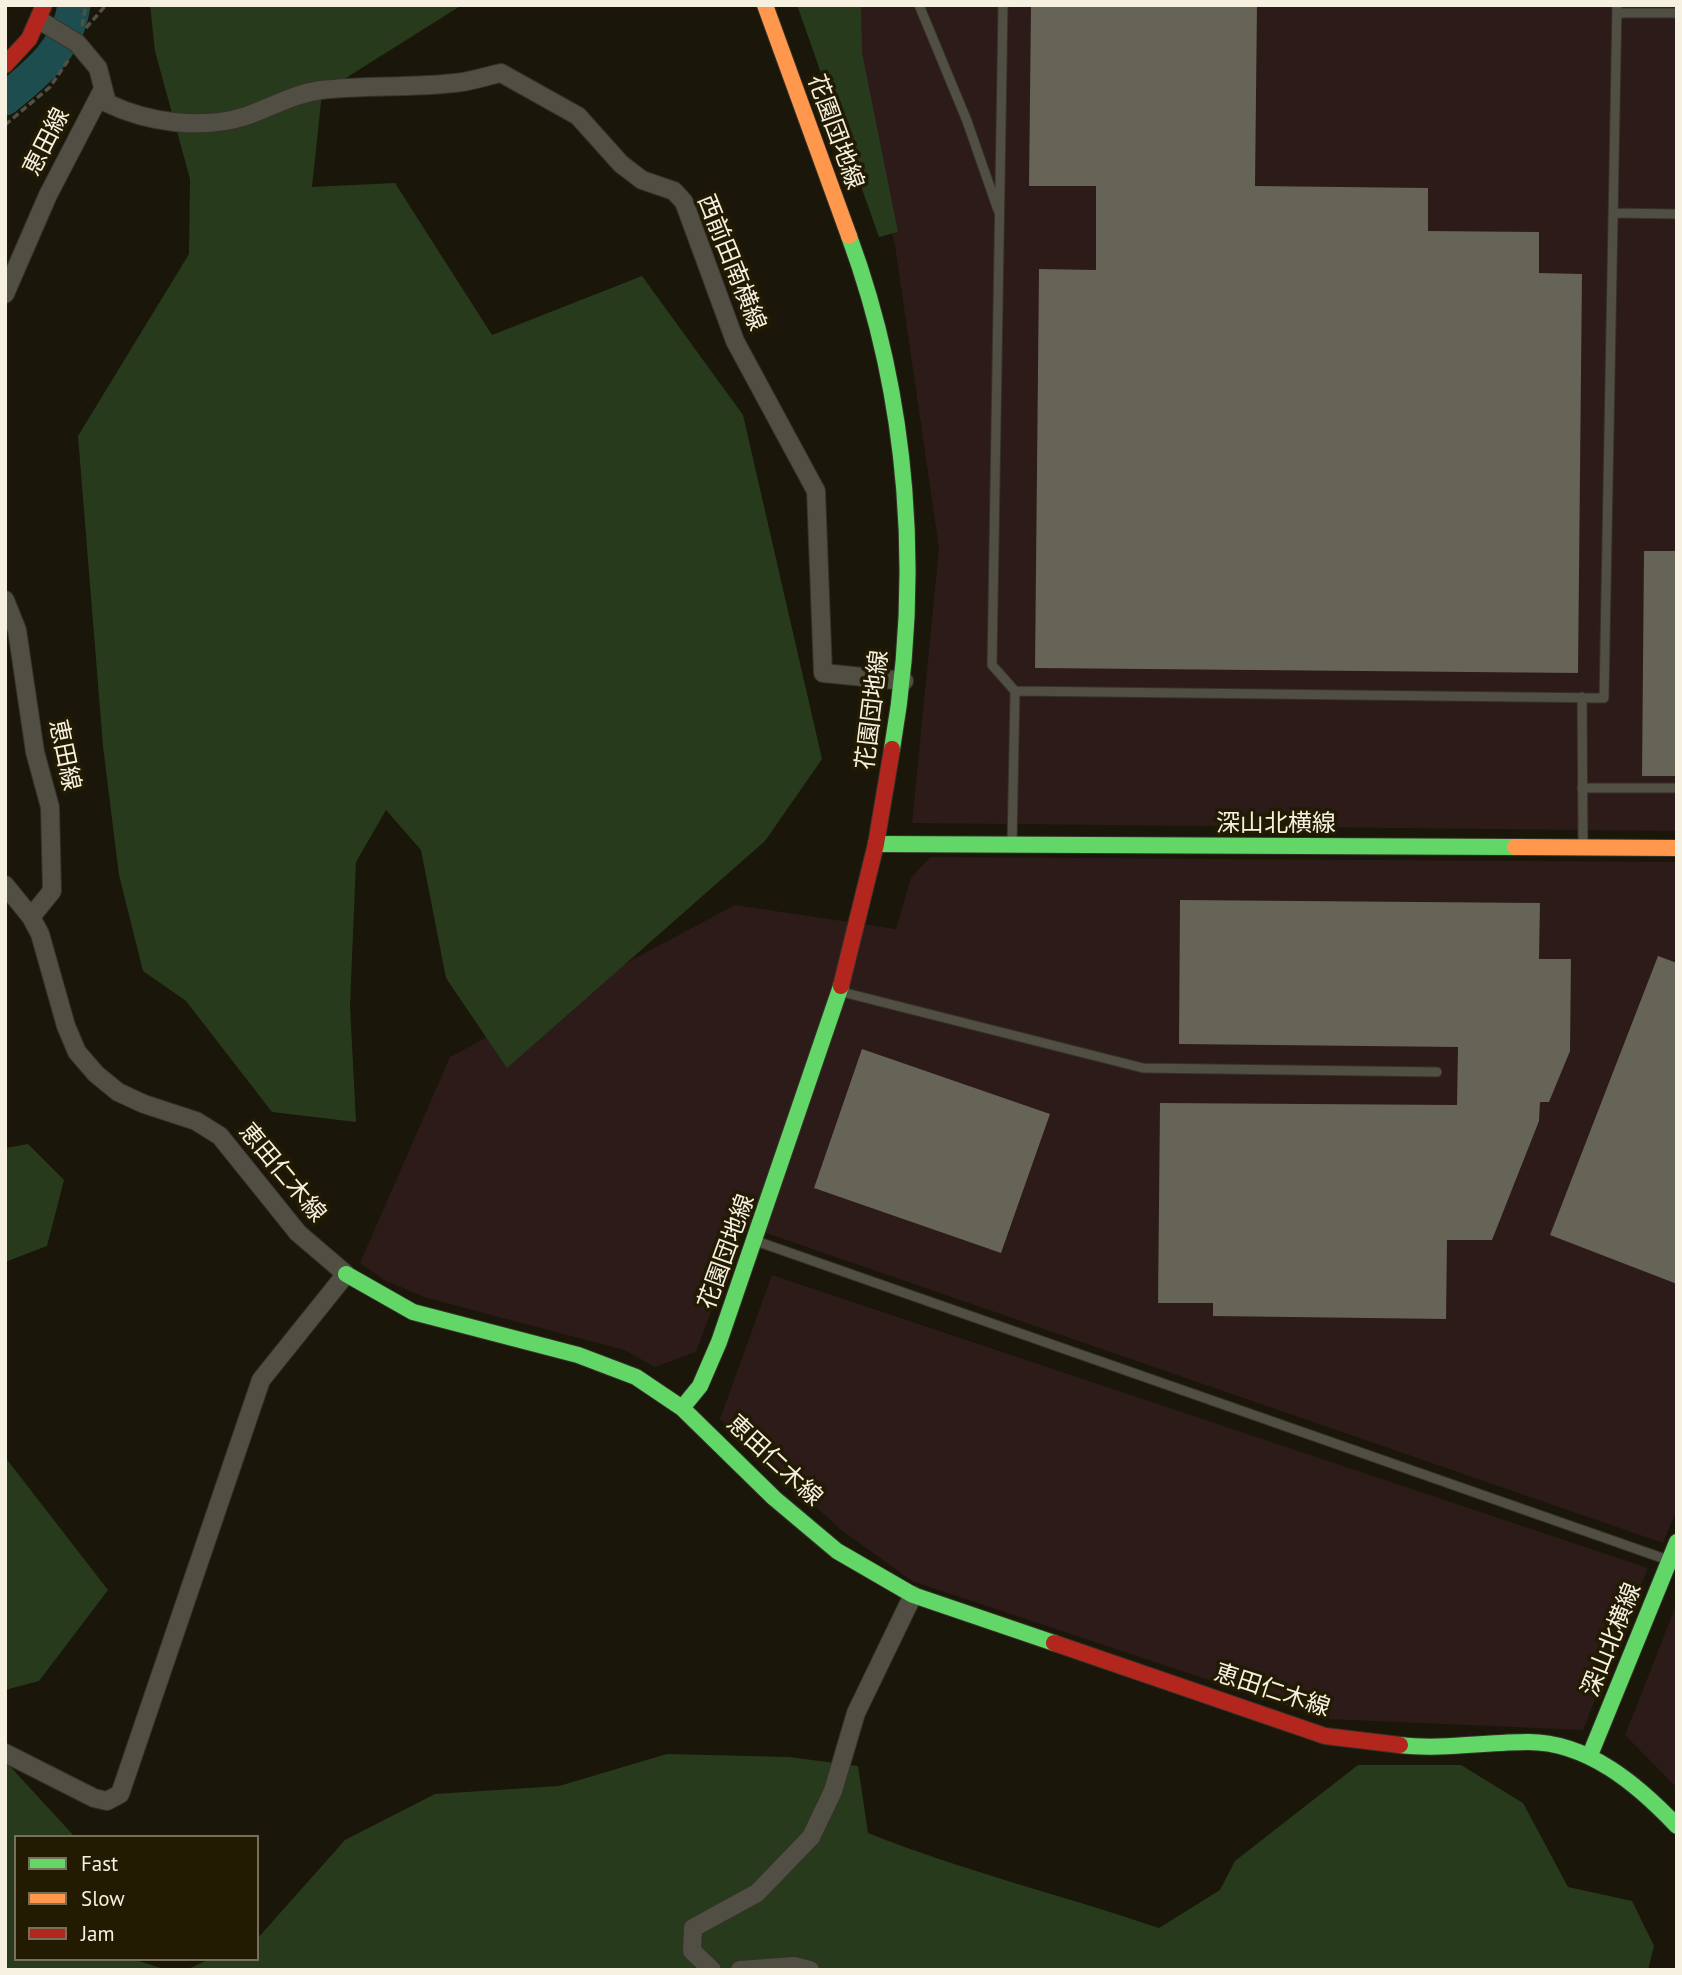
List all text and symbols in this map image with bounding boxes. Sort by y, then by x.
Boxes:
street label: 花園団地線 [801,71,869,193]
street label: 恵田線 [18,103,76,181]
street label: 西前田南横線 [691,191,771,335]
street label: 花園団地線 [851,649,895,771]
street label: 恵田線 [42,717,86,793]
street label: 深山北横線 [1216,810,1336,838]
street label: 恵田仁木線 [232,1118,332,1228]
street label: 花園団地線 [693,1191,761,1313]
street label: 恵田仁木線 [720,1410,828,1512]
street label: 深山北横線 [1576,1579,1648,1701]
street label: 恵田仁木線 [1210,1659,1334,1723]
legend [14,1835,259,1961]
text: Fast [81,1850,118,1877]
text: Slow [81,1885,125,1912]
text: Jam [81,1920,115,1947]

